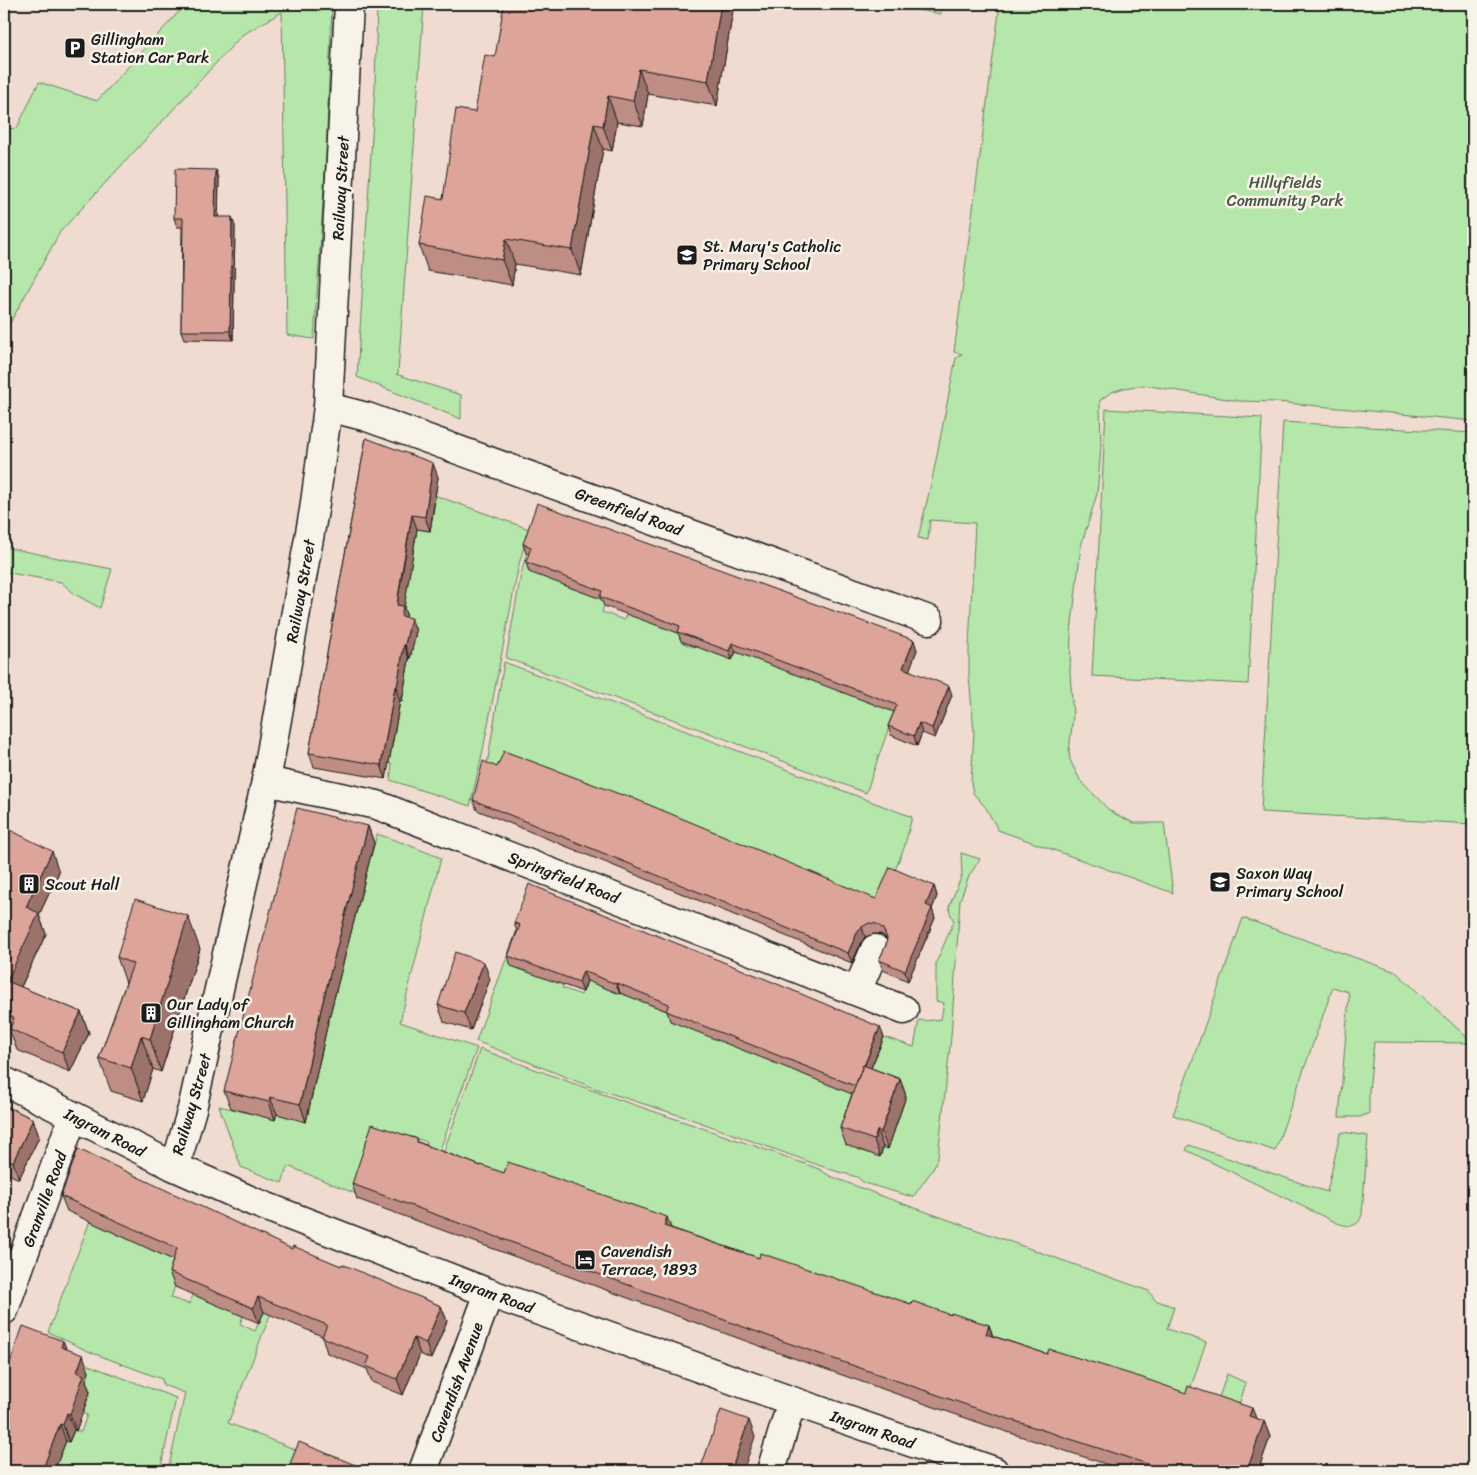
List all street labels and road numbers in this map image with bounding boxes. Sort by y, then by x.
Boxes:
street label: Railway Street [323,134,358,241]
street label: Greenfield Road [571,479,688,545]
street label: Railway Street [277,536,324,645]
street label: Springfield Road [504,843,625,913]
street label: Railway Street [163,1049,220,1158]
street label: Ingram Road [58,1099,152,1166]
street label: Granville Road [14,1146,76,1251]
street label: Ingram Road [444,1264,540,1323]
street label: Cavendish Avenue [421,1318,492,1446]
street label: Ingram Road [825,1401,921,1458]

